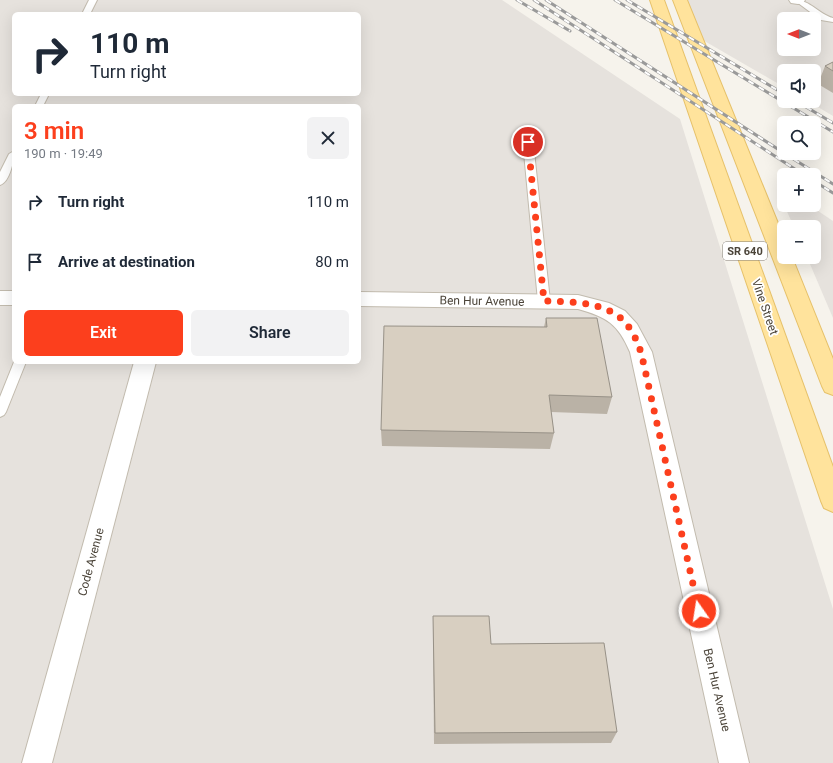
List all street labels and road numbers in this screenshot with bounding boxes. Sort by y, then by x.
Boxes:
road number: SR 640 [723,242,767,260]
street label: Vine Street [749,277,781,337]
street label: Ben Hur Avenue [439,293,525,309]
street label: Code Avenue [75,526,107,598]
street label: Ben Hur Avenue [701,647,733,733]

